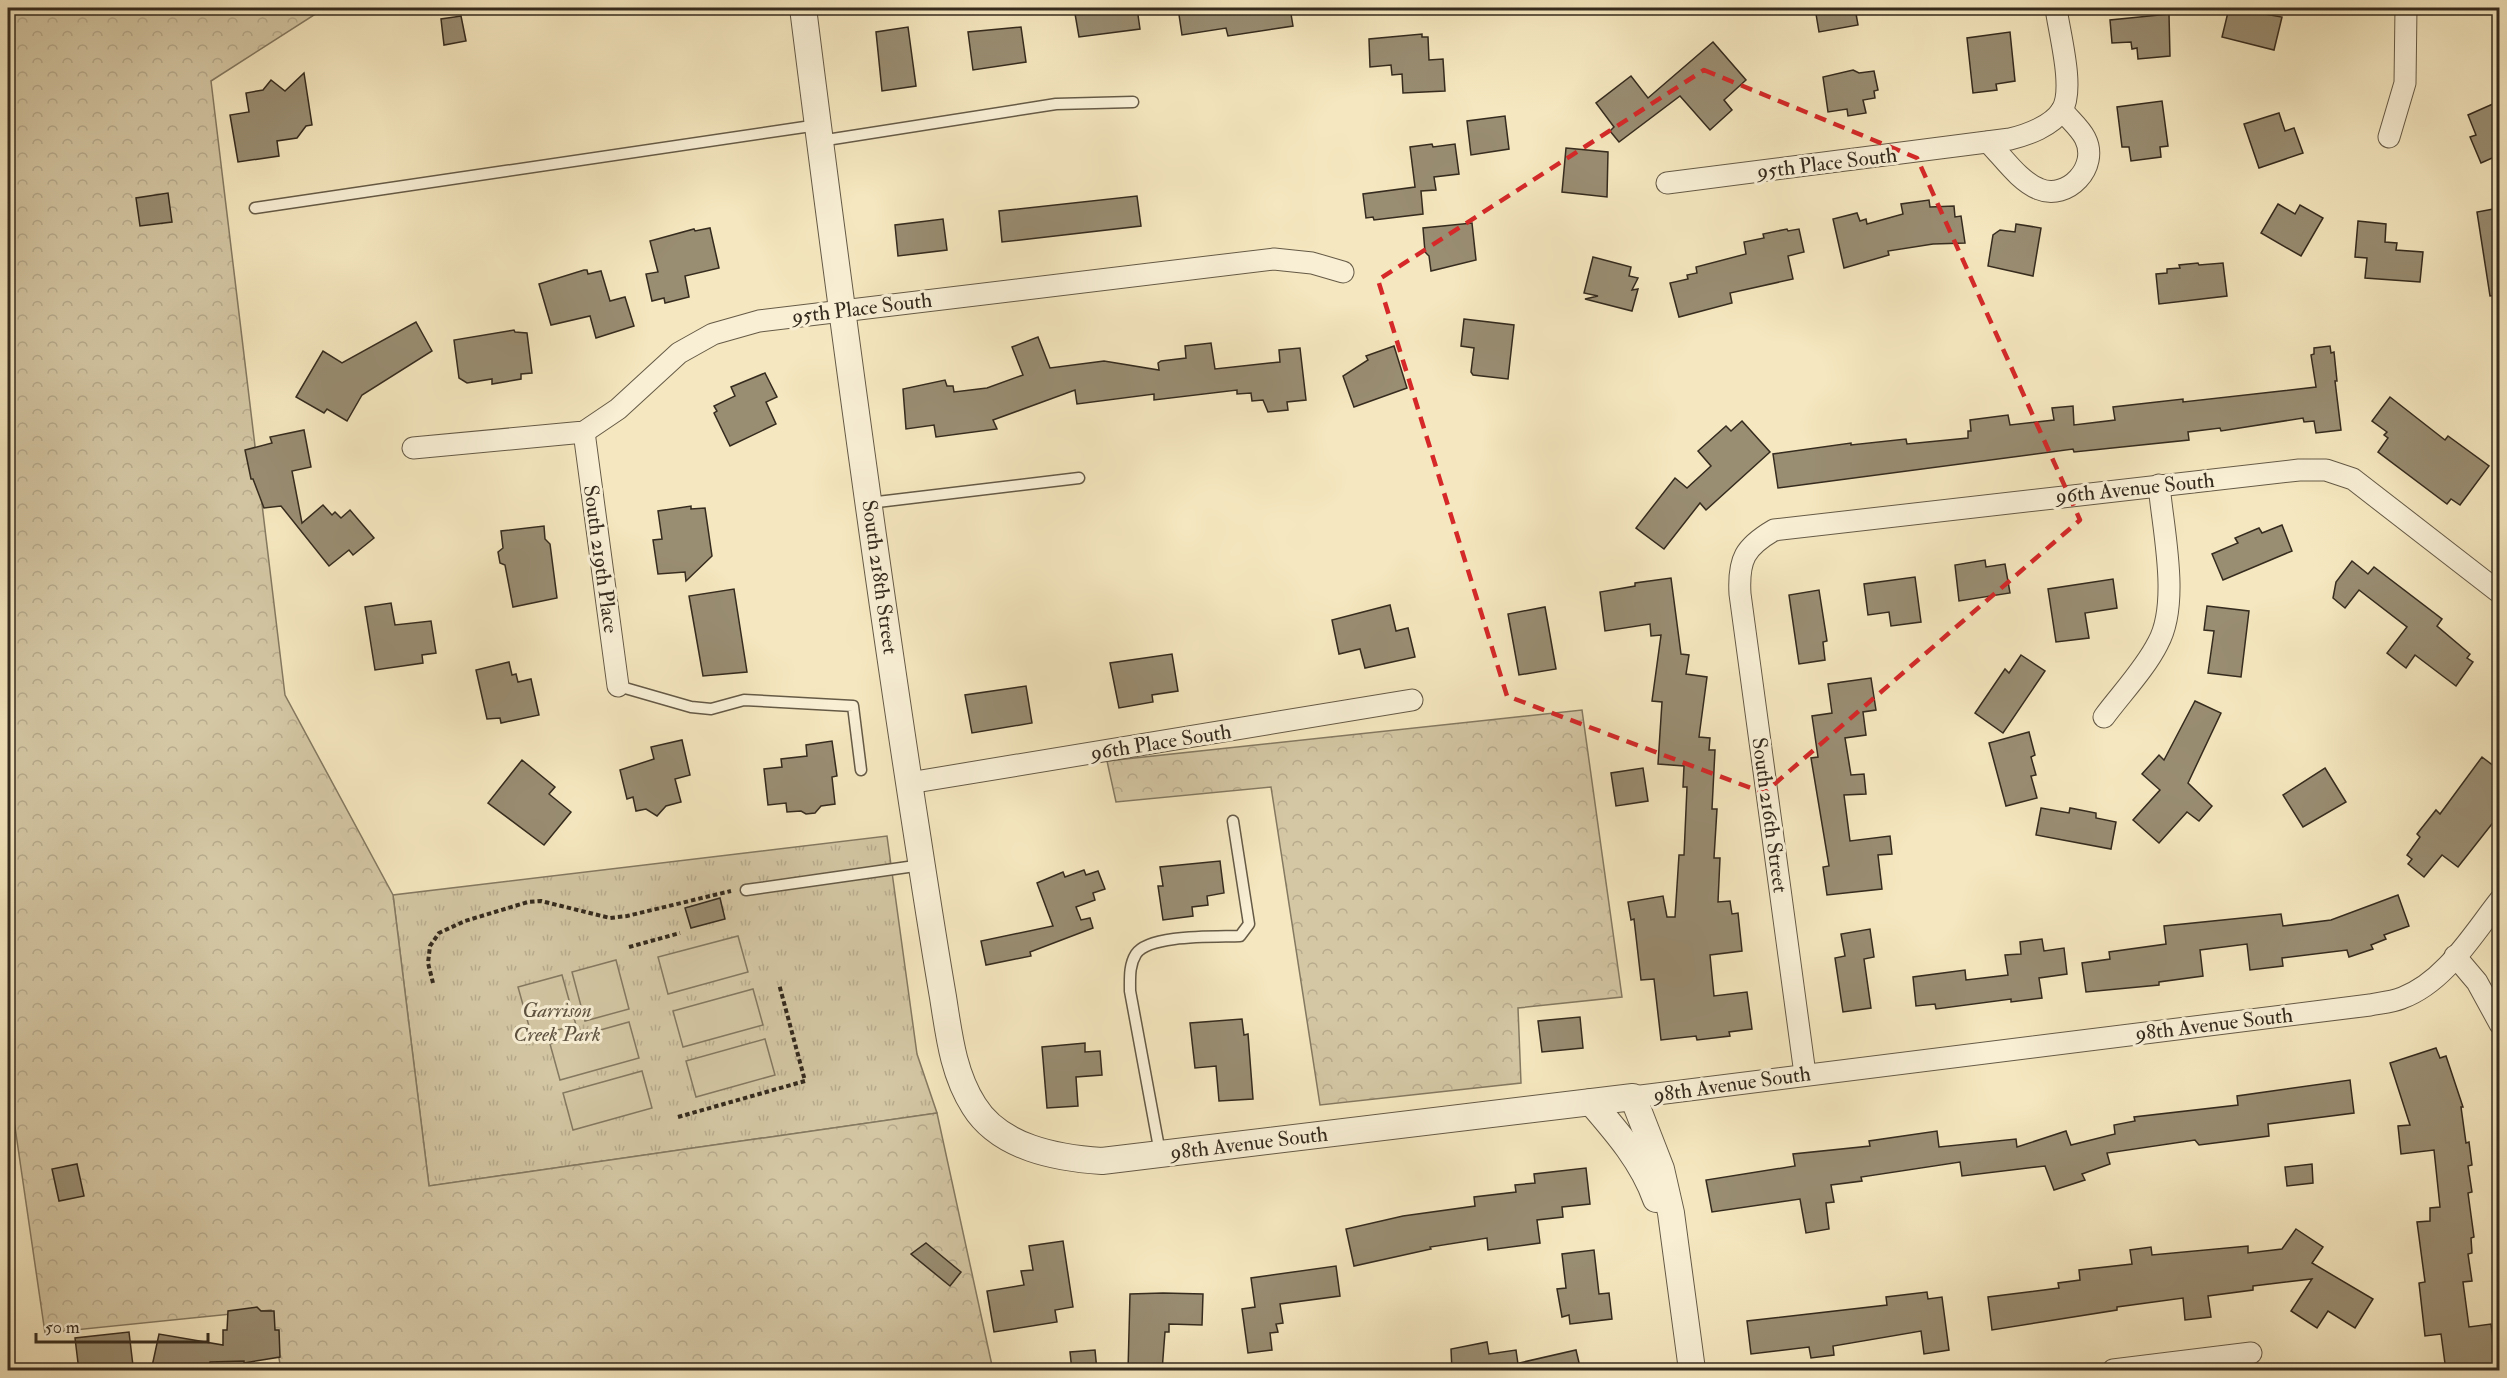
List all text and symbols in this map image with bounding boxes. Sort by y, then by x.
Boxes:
street label: 95th Place South [1754,142,1898,186]
street label: 95th Place South [789,287,933,331]
street label: 96th Avenue South [2052,467,2216,510]
street label: South 219th Place [577,483,624,635]
street label: South 218th Street [855,498,904,656]
street label: 96th Place South [1087,718,1233,767]
street label: South 216th Street [1745,736,1794,895]
park label: Garrison Creek Park [513,997,601,1048]
street label: 98th Avenue South [2132,1001,2294,1048]
street label: 98th Avenue South [1650,1060,1812,1109]
street label: 98th Avenue South [1167,1120,1329,1167]
scale bar [36,1306,208,1344]
text: 50 m [45,1316,80,1339]

